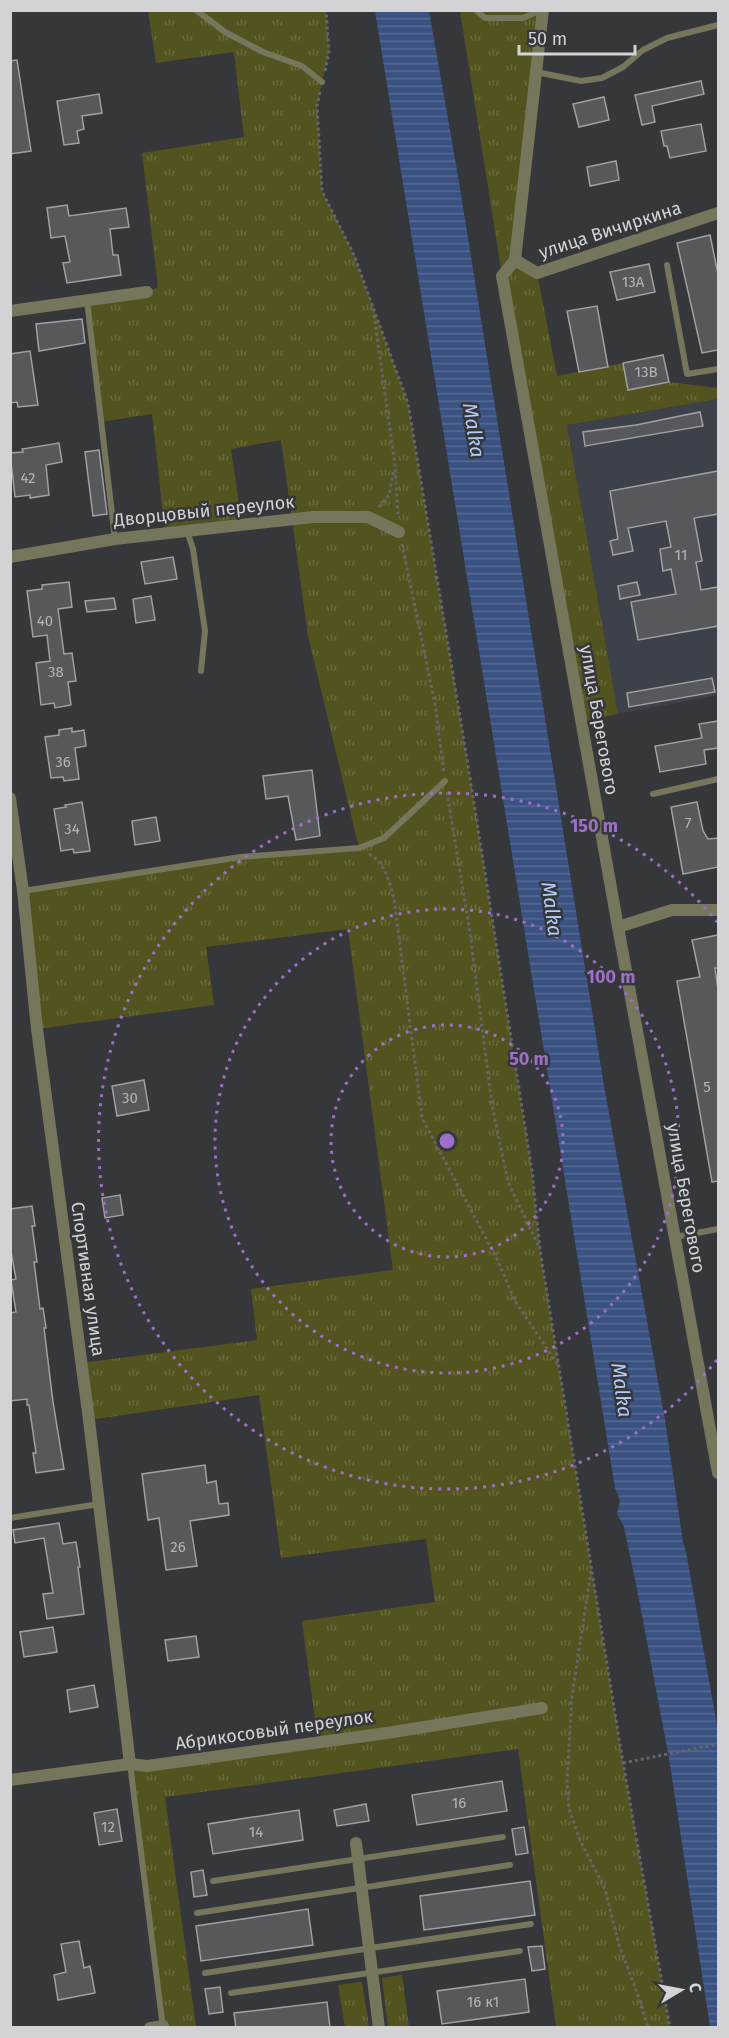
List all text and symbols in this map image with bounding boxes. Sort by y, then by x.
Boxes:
scale bar [519,18,634,56]
text: 50 m [528,28,567,50]
street label: улица Вичиркина [536,197,684,263]
house number: 13А [622,273,645,291]
house number: 13В [634,363,658,381]
water label: Malka [458,401,490,459]
house number: 42 [20,469,36,487]
street label: Дворцовый переулок [111,490,296,532]
house number: 11 [675,546,687,564]
house number: 40 [37,612,53,630]
street label: улица Берегового [575,643,623,797]
house number: 38 [48,663,64,681]
house number: 36 [55,753,71,771]
house number: 7 [685,814,692,832]
text: 150 m [570,815,618,837]
house number: 34 [64,820,80,838]
water label: Malka [536,880,568,938]
text: 100 m [587,966,635,988]
text: 50 m [509,1048,549,1070]
house number: 5 [703,1078,711,1096]
house number: 30 [122,1089,138,1107]
street label: улица Берегового [662,1121,710,1275]
centre of rings [437,1131,457,1151]
street label: Спортивная улица [66,1200,110,1358]
water label: Malka [606,1361,638,1419]
house number: 26 [170,1538,186,1556]
street label: Абрикосовый переулок [174,1705,375,1755]
house number: 16 [452,1794,466,1812]
house number: 12 [101,1818,115,1836]
house number: 14 [249,1823,263,1841]
north arrow [651,1960,711,2020]
text: С [685,1981,706,1994]
house number: 16 к1 [467,1993,499,2011]

